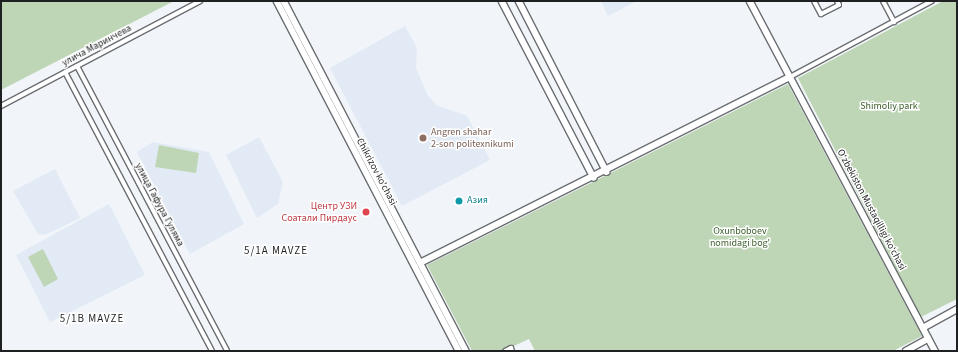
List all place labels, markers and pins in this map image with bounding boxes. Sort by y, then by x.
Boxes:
place label: Angren shahar 2-son politexnikumi [431,126,514,150]
marker: Angren shahar 2-son politexnikumi [418,133,428,143]
place label: Азия [467,195,488,207]
marker: Азия [454,196,464,206]
place label: Центр УЗИ Соатали Пирдаус [281,200,357,224]
marker: Центр УЗИ Соатали Пирдаус [360,206,372,218]

